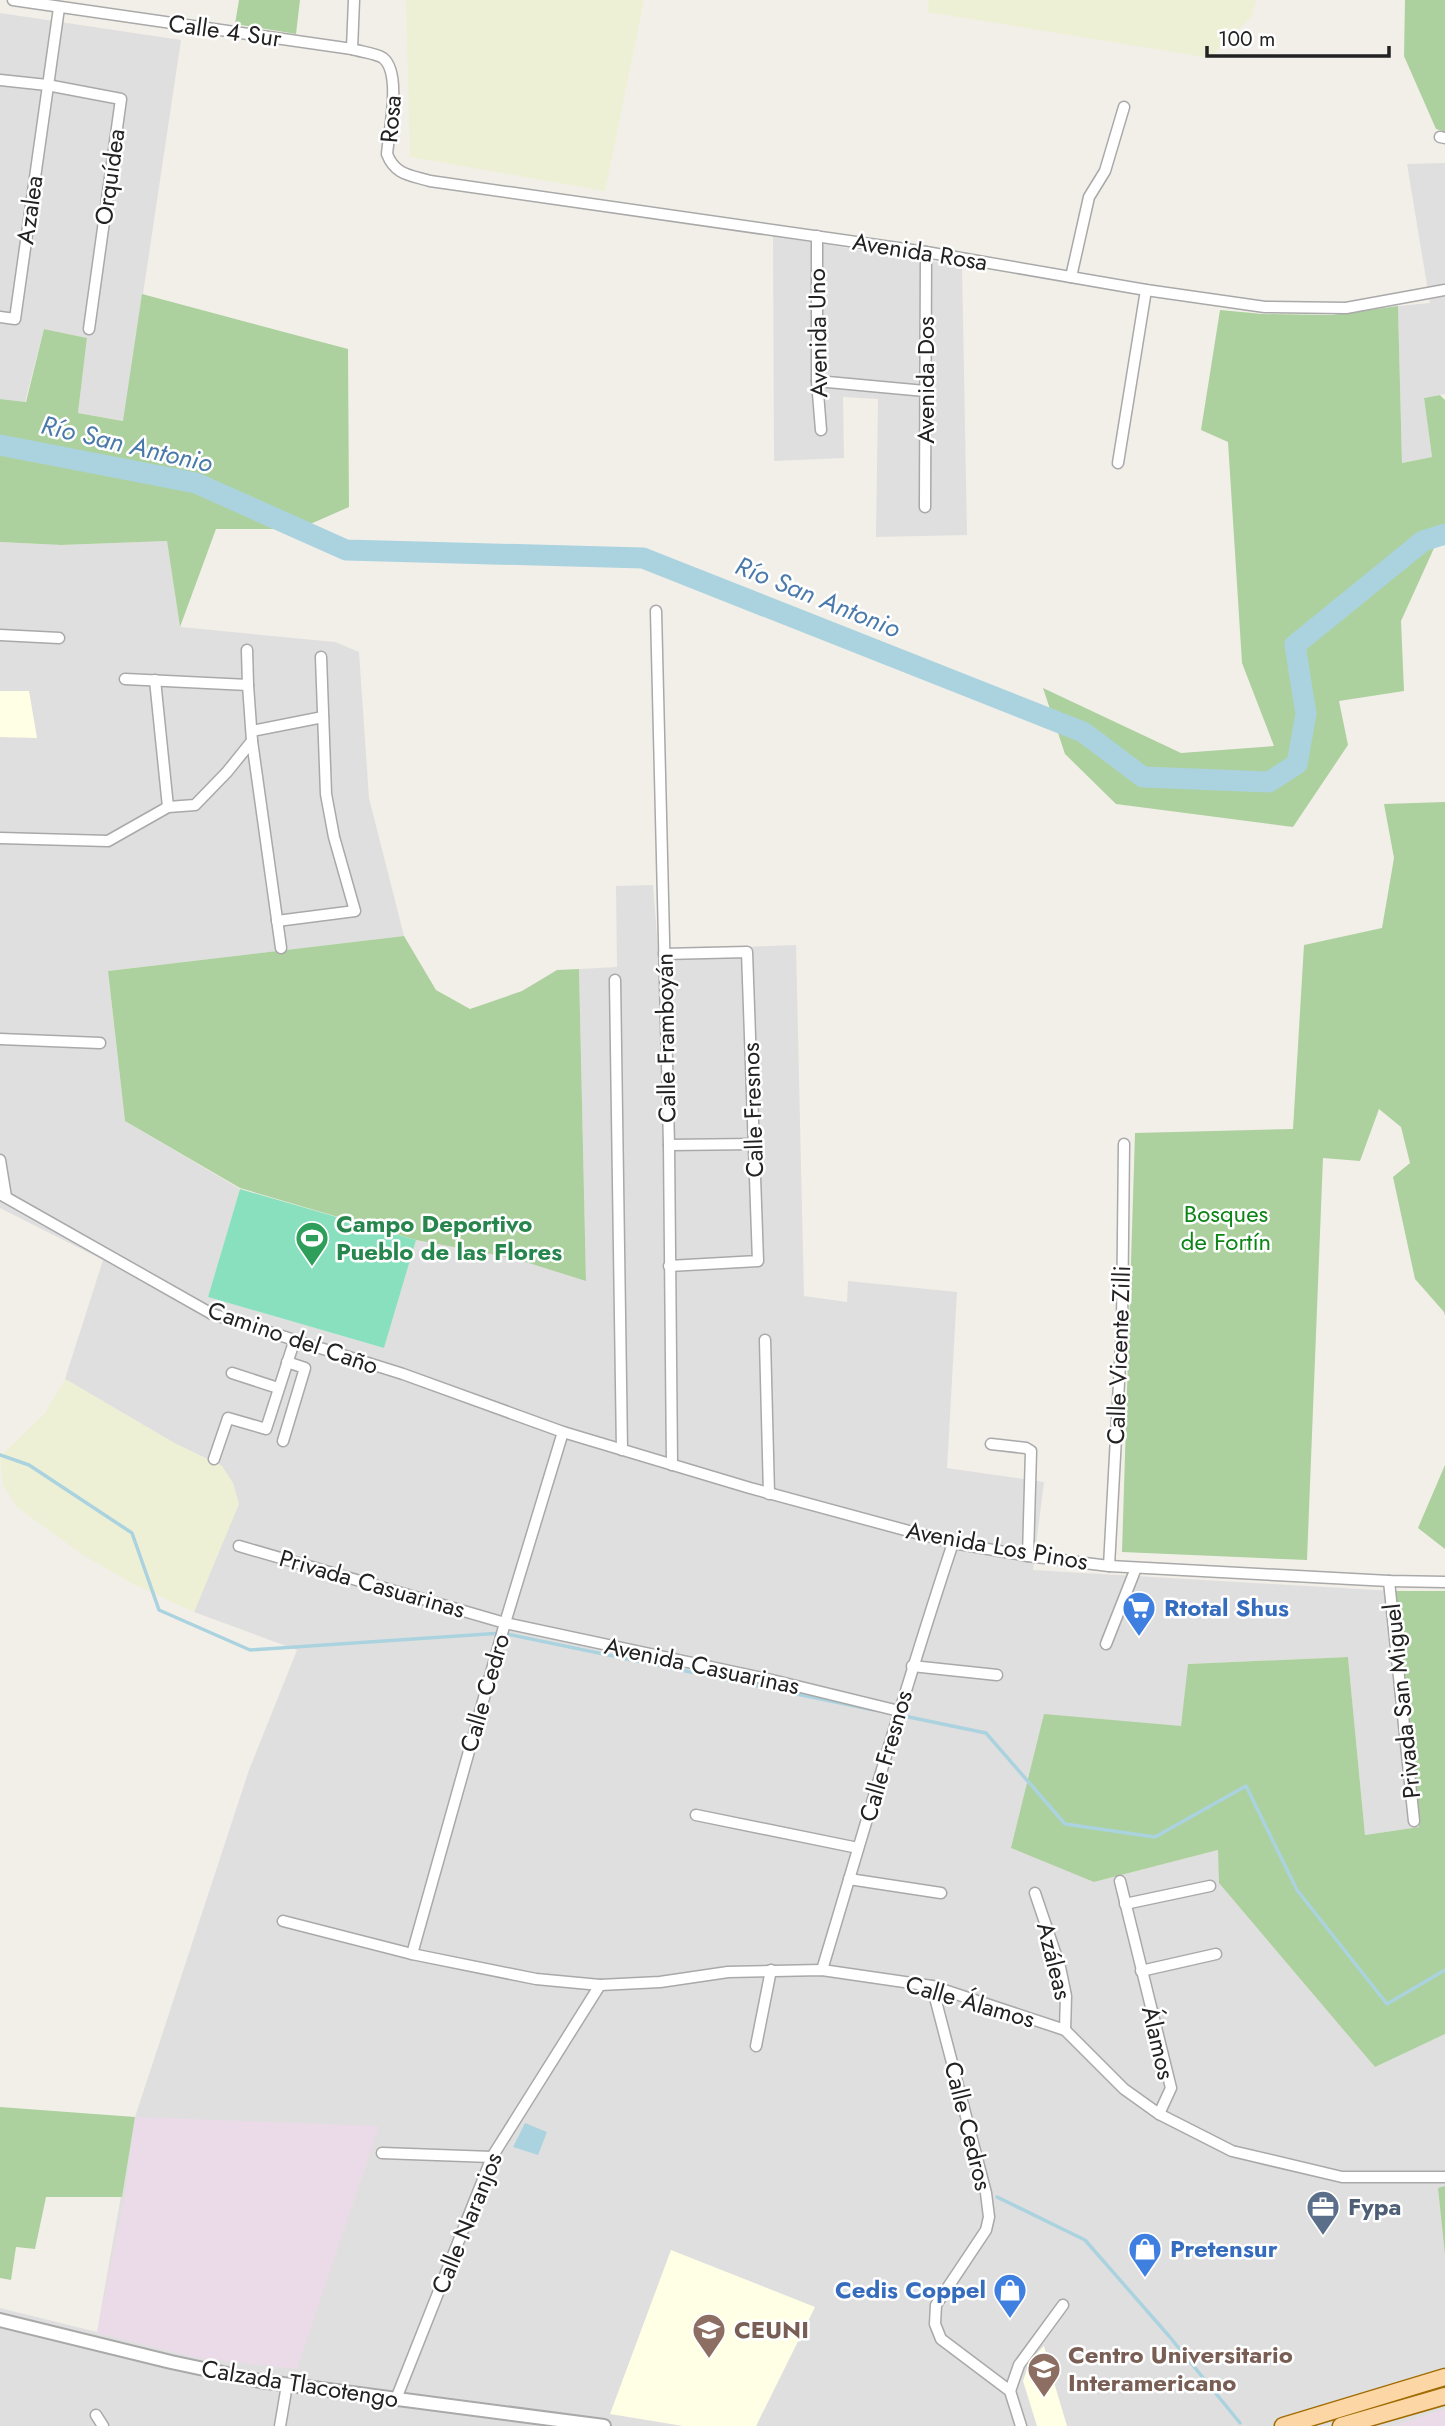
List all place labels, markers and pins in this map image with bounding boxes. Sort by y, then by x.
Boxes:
place label: Campo Deportivo Pueblo de las Flores [336,1206,562,1269]
sports icon: Campo Deportivo Pueblo de las Flores [293,1219,331,1268]
supermarket icon: Rtotal Shus [1120,1589,1158,1638]
place label: Rtotal Shus [1164,1590,1289,1625]
office icon: Fypa [1304,2188,1342,2237]
place label: Fypa [1348,2189,1402,2224]
shop icon: Pretensur [1126,2230,1164,2279]
place label: Pretensur [1170,2231,1278,2266]
shop icon: Cedis Coppel [991,2271,1029,2320]
place label: Cedis Coppel [835,2272,986,2307]
school or university icon: CEUNI [690,2311,728,2360]
place label: CEUNI [734,2312,809,2347]
place label: Centro Universitario Interamericano [1068,2337,1293,2400]
school or university icon: Centro Universitario Interamericano [1025,2350,1063,2399]

